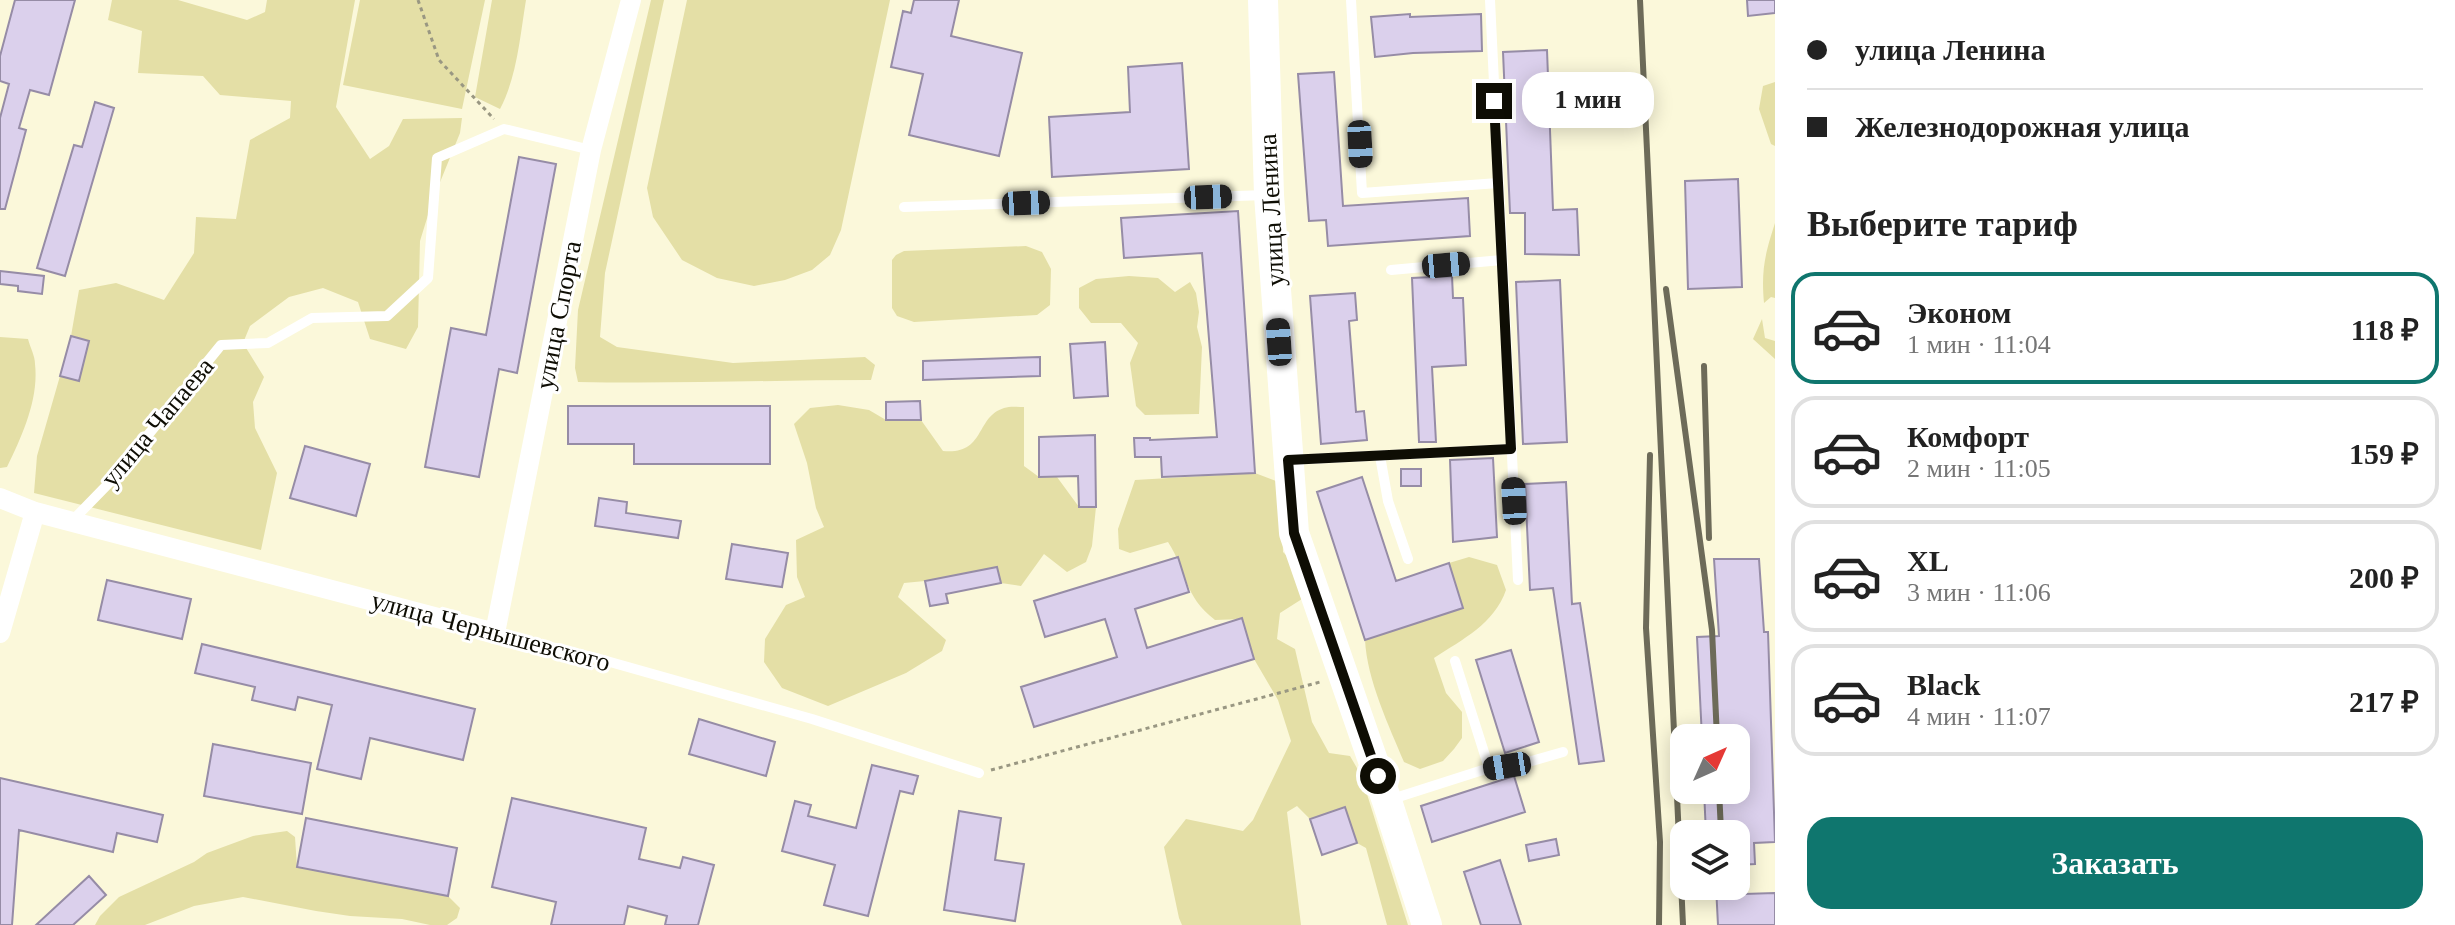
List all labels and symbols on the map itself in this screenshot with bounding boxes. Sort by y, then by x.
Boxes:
callout: 1 мин [1522,73,1654,129]
route end [1476,83,1512,119]
car [1347,119,1373,169]
street label: улица Ленина [1253,132,1290,287]
car [1184,184,1232,210]
car [1002,190,1050,216]
street label: улица Спорта [530,238,587,392]
car [1421,251,1471,279]
car [1265,317,1293,367]
street label: улица Чапаева [95,352,220,493]
car [1501,476,1527,526]
street label: улица Чернышевского [368,586,613,677]
north arrow [1670,724,1750,804]
car [1481,750,1533,782]
route start [1360,758,1396,794]

